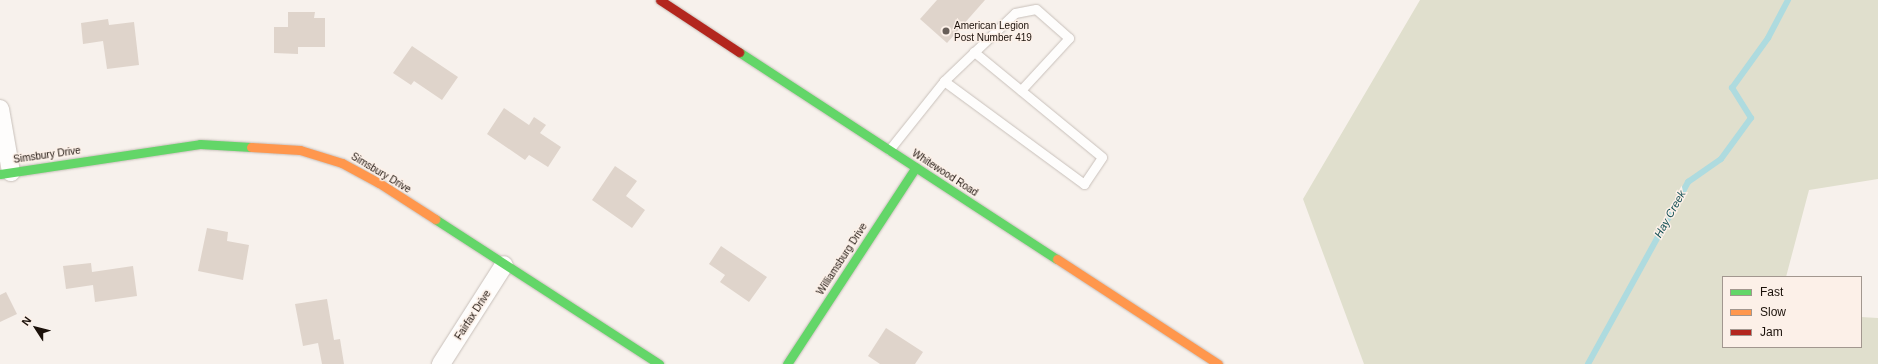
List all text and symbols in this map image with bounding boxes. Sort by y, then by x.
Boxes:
place label: American Legion Post Number 419 [954,19,1032,42]
marker: American Legion Post Number 419 [941,26,951,36]
street label: Simsbury Drive [13,144,81,166]
street label: Whitewood Road [910,147,980,199]
street label: Simsbury Drive [349,150,413,196]
water label: Hay Creek [1652,188,1688,240]
street label: Williamsburg Drive [814,221,870,297]
legend [1722,276,1862,348]
text: Fast [1760,285,1783,299]
street label: Fairfax Drive [453,288,493,342]
text: Slow [1760,305,1786,319]
north arrow [16,308,56,348]
text: N [19,314,33,328]
text: Jam [1760,325,1783,339]

